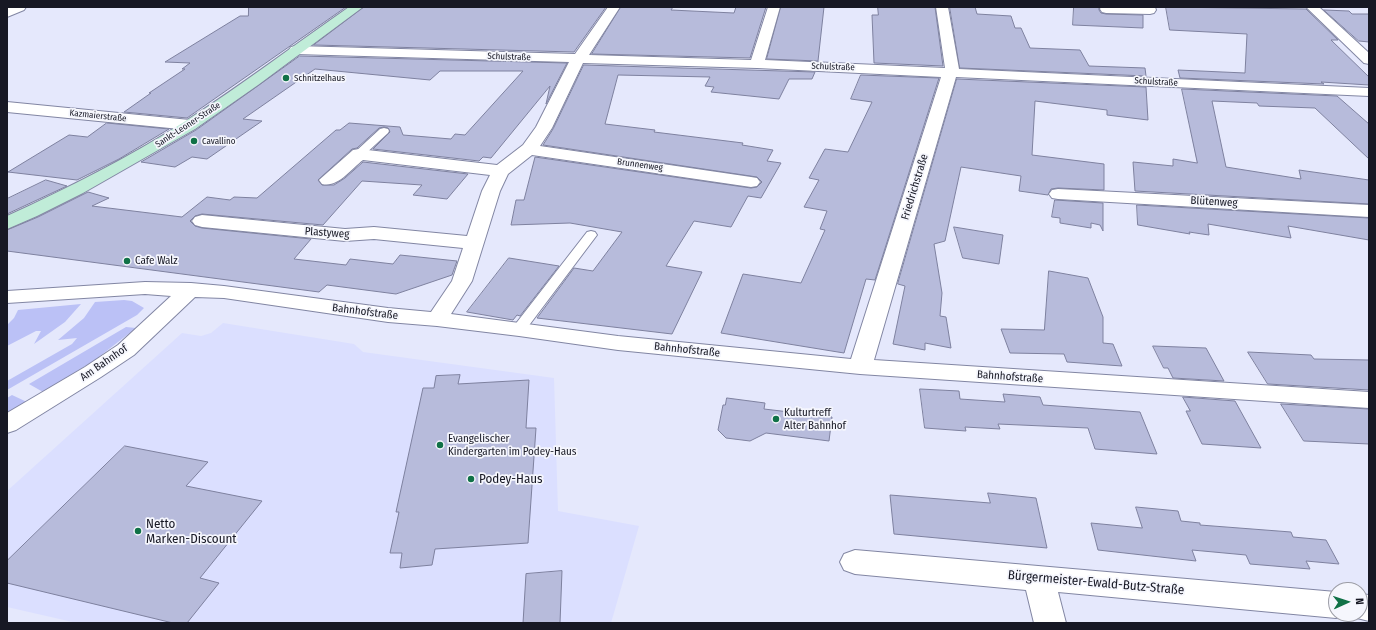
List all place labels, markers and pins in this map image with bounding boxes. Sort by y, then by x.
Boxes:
marker: Schnitzelhaus [281,73,291,83]
place label: Schnitzelhaus [294,73,345,83]
marker: Cavallino [189,136,199,146]
place label: Cavallino [202,136,235,146]
place label: Cafe Walz [135,254,178,268]
marker: Cafe Walz [122,256,132,266]
place label: Kulturtreff Alter Bahnhof [784,406,846,432]
marker: Kulturtreff Alter Bahnhof [771,414,781,424]
place label: Evangelischer Kindergarten im Podey-Haus [448,432,577,458]
marker: Evangelischer Kindergarten im Podey-Haus [435,440,445,450]
place label: Podey-Haus [479,471,543,487]
marker: Podey-Haus [466,474,476,484]
place label: Netto Marken-Discount [146,516,237,547]
marker: Netto Marken-Discount [133,526,143,536]

